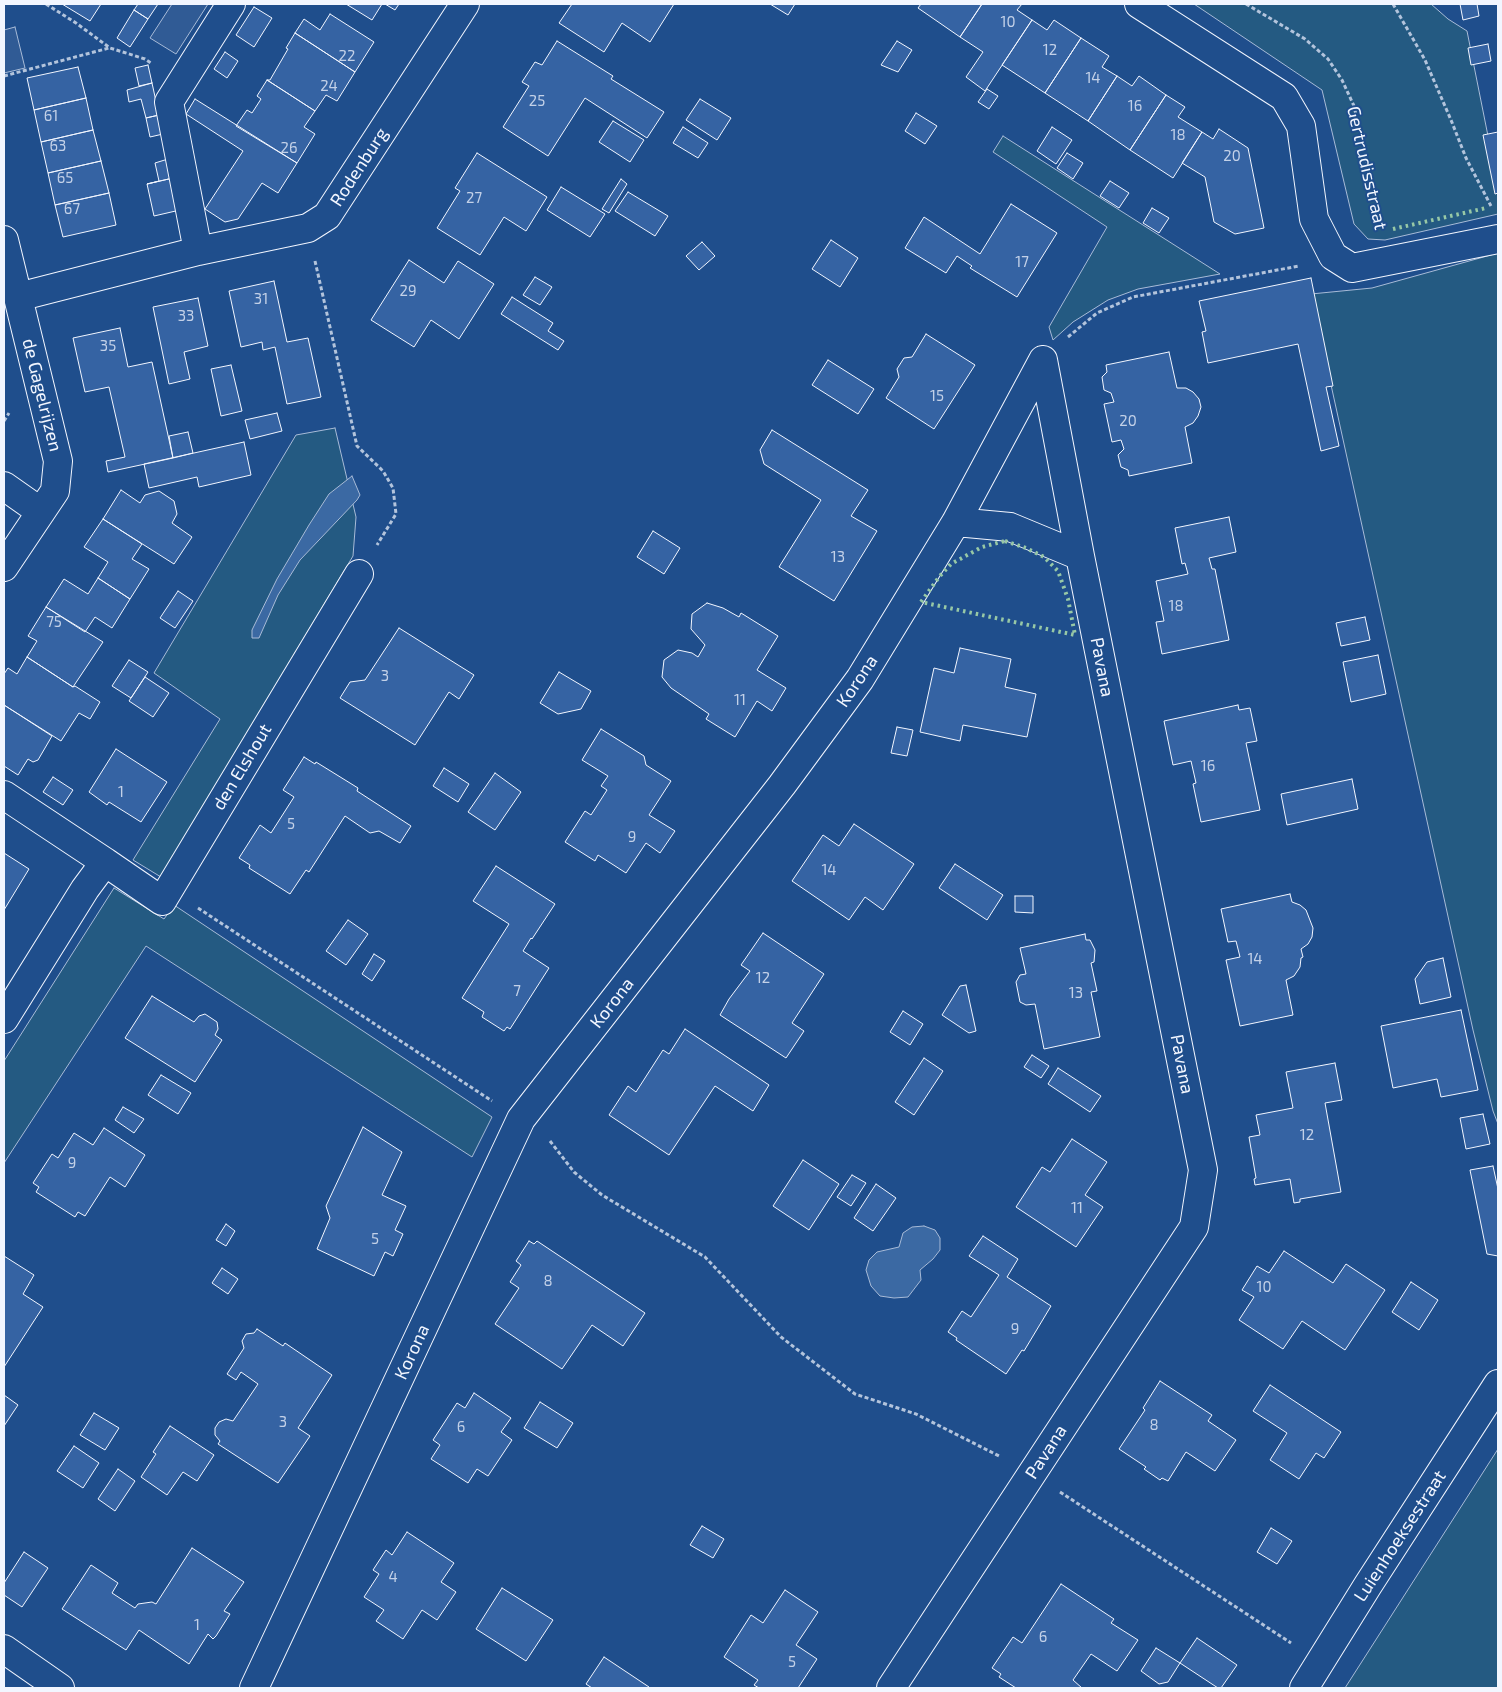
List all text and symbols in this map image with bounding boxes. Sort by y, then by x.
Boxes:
house number: 10 [1000,13,1016,31]
house number: 12 [1043,41,1057,59]
house number: 22 [339,47,355,65]
house number: 14 [1085,69,1101,87]
house number: 24 [320,77,338,95]
house number: 25 [529,92,545,110]
house number: 16 [1128,97,1142,115]
street label: Gertrudisstraat [1342,104,1392,232]
house number: 61 [44,107,58,125]
street label: Rodenburg [326,124,392,210]
house number: 18 [1170,126,1186,144]
house number: 63 [50,137,66,155]
house number: 26 [280,139,298,157]
house number: 20 [1223,147,1241,165]
house number: 65 [57,169,73,187]
house number: 27 [466,189,482,207]
house number: 67 [64,200,80,218]
house number: 17 [1015,253,1029,271]
house number: 29 [399,282,417,300]
house number: 31 [254,290,268,308]
house number: 33 [178,307,194,325]
street label: de Gagelrijzen [18,336,66,454]
house number: 35 [100,337,116,355]
house number: 15 [930,387,944,405]
house number: 20 [1119,412,1137,430]
house number: 13 [831,548,845,566]
house number: 18 [1168,597,1184,615]
house number: 75 [46,613,62,631]
street label: Pavana [1086,635,1118,699]
street label: Korona [832,651,882,711]
house number: 3 [381,667,389,685]
house number: 11 [734,691,746,709]
street label: den Elshout [208,720,276,814]
house number: 16 [1201,757,1215,775]
house number: 1 [118,783,124,801]
house number: 5 [287,815,295,833]
house number: 9 [628,828,636,846]
house number: 14 [821,861,837,879]
house number: 14 [1247,950,1263,968]
house number: 12 [756,969,770,987]
street label: Korona [586,973,638,1033]
house number: 7 [513,982,521,1000]
house number: 13 [1069,984,1083,1002]
street label: Pavana [1166,1032,1198,1096]
house number: 12 [1300,1126,1314,1144]
house number: 9 [68,1154,76,1172]
house number: 11 [1071,1199,1083,1217]
house number: 5 [371,1230,379,1248]
house number: 8 [543,1272,553,1290]
house number: 10 [1256,1278,1272,1296]
house number: 9 [1011,1320,1019,1338]
street label: Korona [390,1321,434,1383]
house number: 3 [279,1413,287,1431]
house number: 8 [1149,1416,1159,1434]
house number: 6 [457,1418,465,1436]
street label: Pavana [1021,1421,1071,1483]
street label: Luienhoeksestraat [1349,1466,1451,1606]
house number: 4 [388,1568,398,1586]
house number: 1 [194,1616,200,1634]
house number: 6 [1039,1628,1047,1646]
house number: 5 [788,1653,796,1671]

